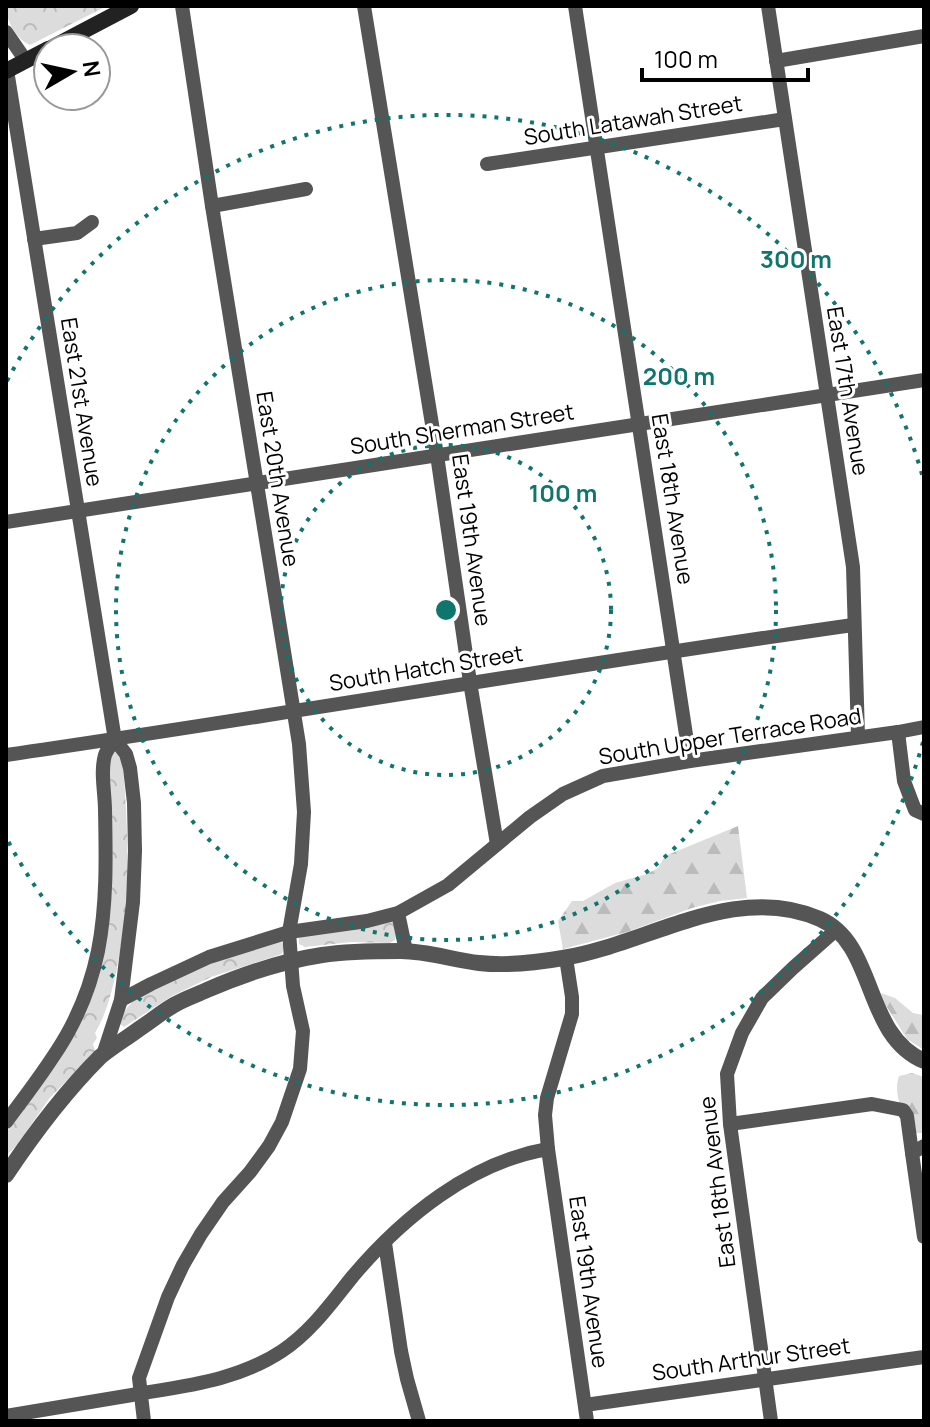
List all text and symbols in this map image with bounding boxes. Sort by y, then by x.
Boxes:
north arrow [32,32,112,112]
scale bar [642,32,808,82]
text: 100 m [654,42,718,75]
text: N [76,59,108,79]
street label: South Latawah Street [522,88,744,152]
text: 300 m [760,242,832,275]
street label: East 17th Avenue [820,304,876,478]
street label: East 21st Avenue [54,315,110,489]
text: 200 m [643,359,715,392]
street label: East 20th Avenue [249,389,307,569]
street label: South Sherman Street [348,396,576,462]
street label: East 18th Avenue [645,411,701,587]
street label: East 19th Avenue [445,452,499,628]
text: 100 m [529,476,597,509]
centre of rings [432,596,460,624]
street label: South Hatch Street [327,638,525,698]
street label: South Upper Terrace Road [596,700,864,772]
street label: East 18th Avenue [692,1094,742,1269]
street label: East 19th Avenue [562,1194,616,1370]
street label: South Arthur Street [650,1330,852,1388]

